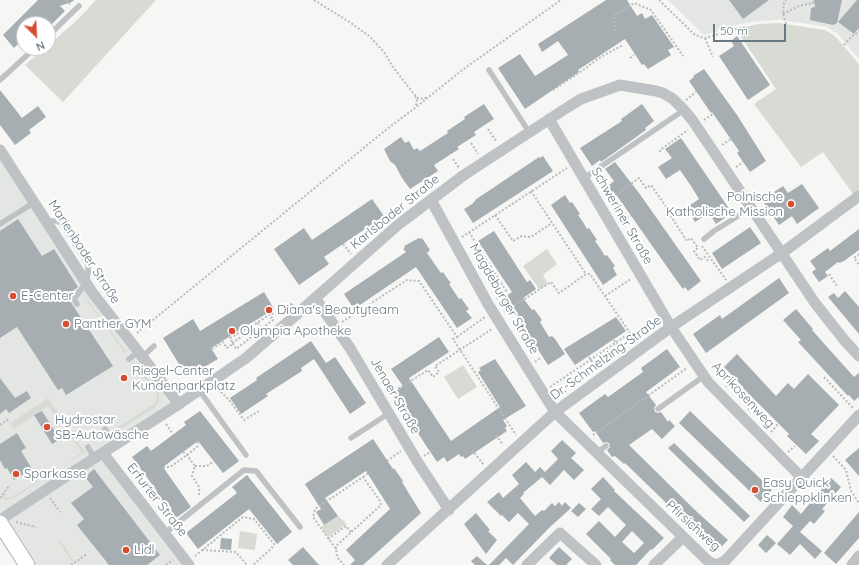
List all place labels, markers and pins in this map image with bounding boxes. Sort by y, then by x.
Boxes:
place label: Polnische Katholische Mission [666,189,783,220]
marker: Polnische Katholische Mission [786,199,796,209]
place label: E-Center [21,288,73,304]
marker: E-Center [8,291,18,301]
place label: Diana's Beautyteam [277,302,399,318]
marker: Diana's Beautyteam [264,305,274,315]
place label: Panther GYM [74,316,152,332]
marker: Panther GYM [61,319,71,329]
place label: Olympia Apotheke [240,323,351,339]
marker: Olympia Apotheke [227,326,237,336]
place label: Riegel-Center Kundenparkplatz [132,363,235,394]
marker: Riegel-Center Kundenparkplatz [119,373,129,383]
place label: Hydrostar SB-Autowäsche [55,412,149,443]
marker: Hydrostar SB-Autowäsche [42,422,52,432]
place label: Sparkasse [24,466,86,482]
marker: Sparkasse [11,469,21,479]
place label: Easy Quick Schleppklinken [763,475,852,506]
marker: Easy Quick Schleppklinken [750,485,760,495]
place label: Lidl [134,542,155,558]
marker: Lidl [121,545,131,555]

